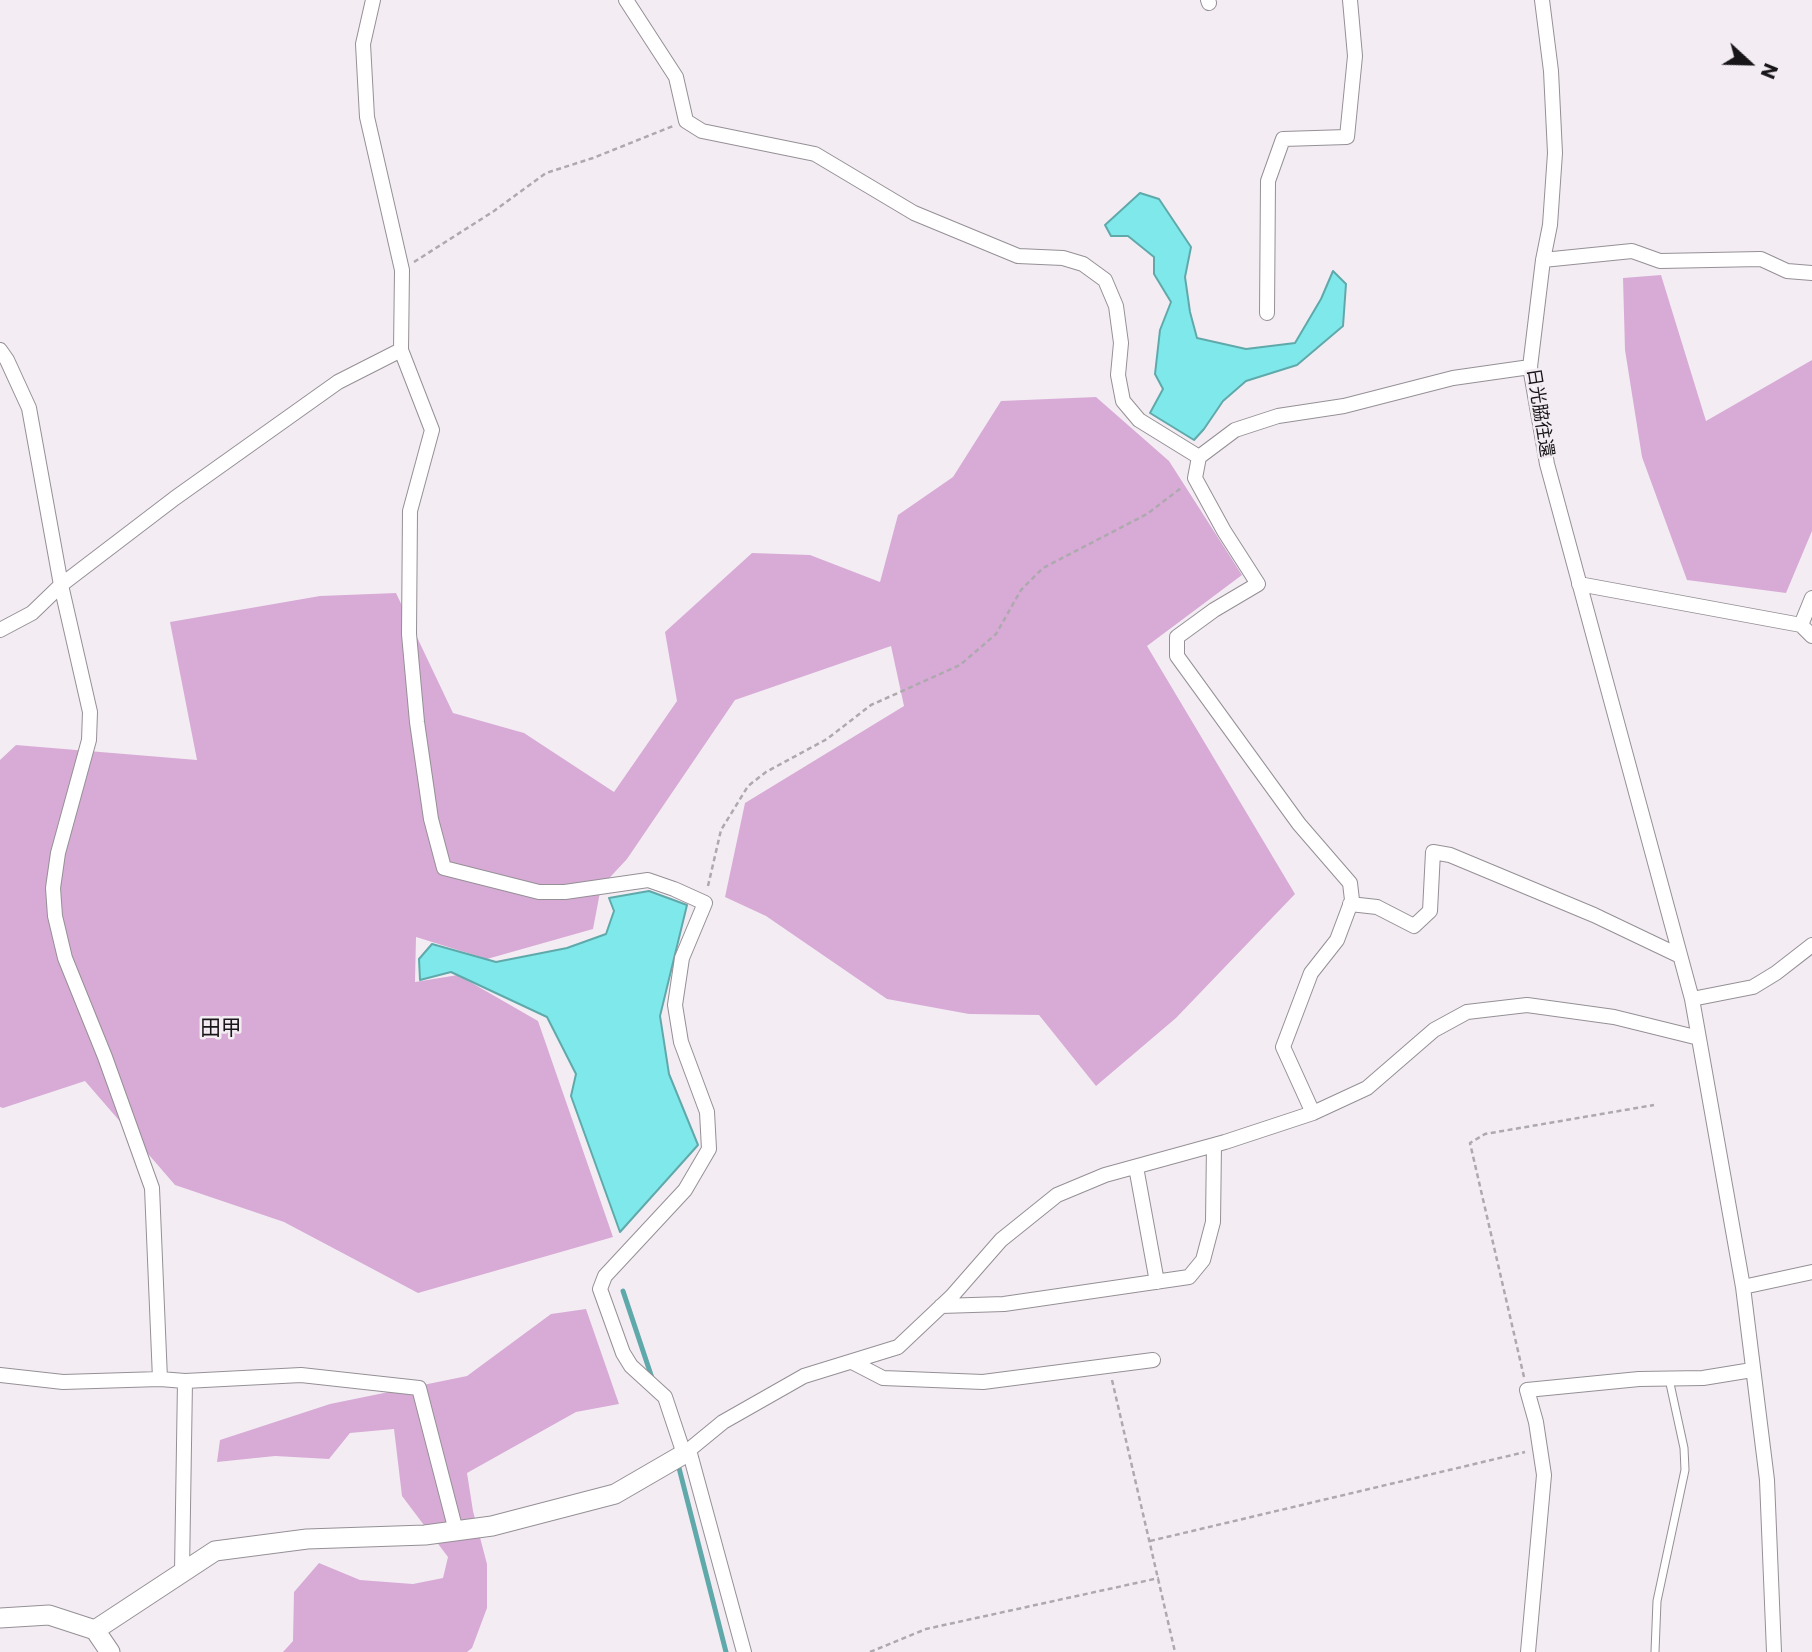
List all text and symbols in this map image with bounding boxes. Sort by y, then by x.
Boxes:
north arrow [1714,28,1784,98]
text: N [1754,59,1784,83]
street label: 日光脇往還 [1521,367,1557,459]
district label: 田甲 [200,1017,242,1043]

